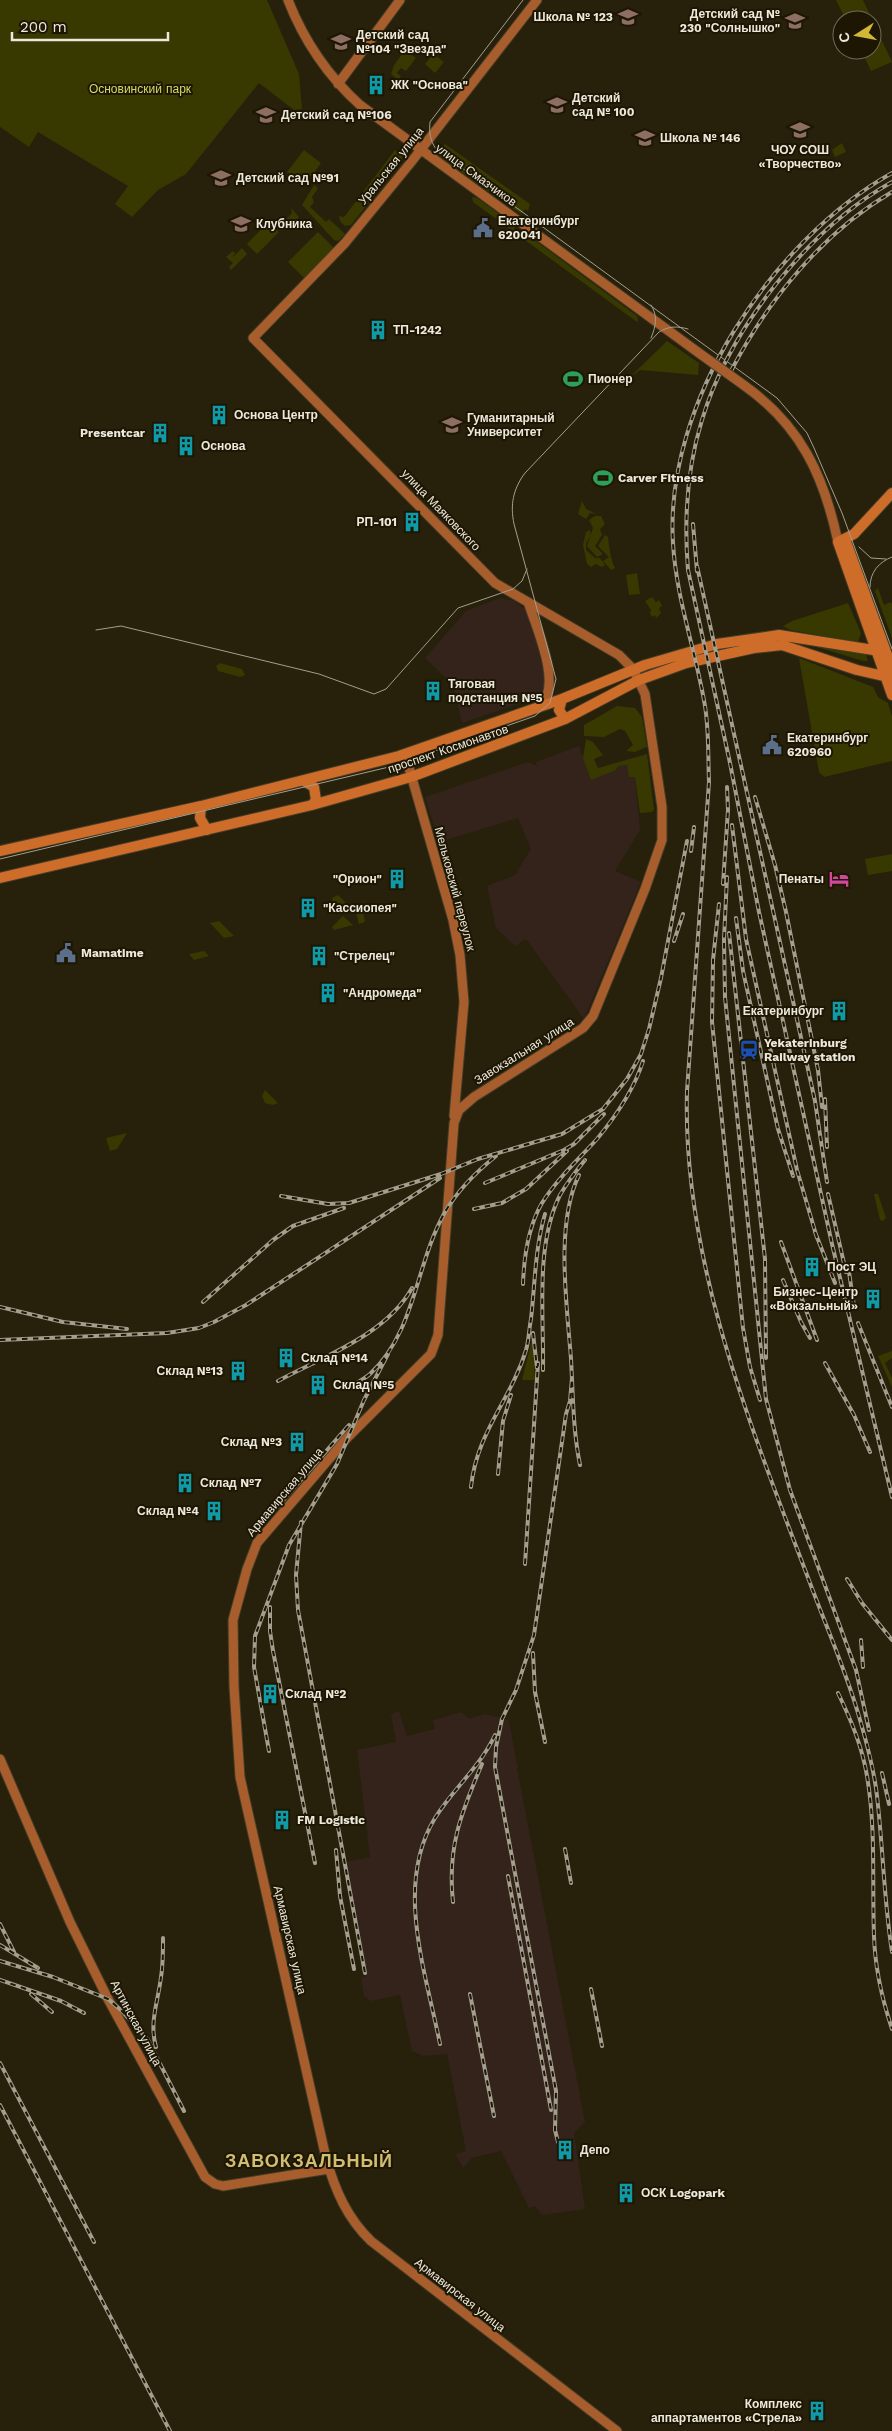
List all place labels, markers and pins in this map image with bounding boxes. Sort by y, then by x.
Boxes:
school or university icon: Школа № 123 [617,6,639,28]
place label: Детский сад № 230 "Солнышко" [680,7,780,35]
place label: Школа № 123 [534,10,613,24]
school or university icon: Детский сад № 230 "Солнышко" [784,10,806,32]
place label: Детский сад №104 "Звезда" [356,28,446,56]
school or university icon: Детский сад №104 "Звезда" [330,31,352,53]
building icon: ЖК "Основа" [365,74,387,96]
place label: ЖК "Основа" [390,78,468,92]
place label: Детский сад № 100 [572,91,635,119]
school or university icon: Детский сад № 100 [546,94,568,116]
school or university icon: Детский сад №106 [255,104,277,126]
place label: Детский сад №106 [281,108,392,122]
school or university icon: ЧОУ СОШ «Творчество» [789,119,811,141]
school or university icon: Школа № 146 [634,127,656,149]
place label: Школа № 146 [660,131,740,145]
place label: ЧОУ СОШ «Творчество» [758,143,842,171]
school or university icon: Детский сад №91 [210,167,232,189]
place label: Детский сад №91 [236,171,339,185]
school or university icon: Клубника [230,213,252,235]
place label: Екатеринбург 620041 [498,214,579,242]
place label: Клубника [256,217,313,231]
public building icon: Екатеринбург 620041 [472,217,494,239]
building icon: ТП-1242 [367,319,389,341]
place label: ТП-1242 [393,323,442,337]
sports icon: Пионер [562,368,584,390]
place label: Пионер [588,372,633,386]
building icon: Основа Центр [208,404,230,426]
place label: Основа Центр [234,408,318,422]
place label: Гуманитарный Университет [467,411,555,439]
school or university icon: Гуманитарный Университет [441,414,463,436]
building icon: Presentcar [149,422,171,444]
place label: Presentcar [80,426,146,440]
building icon: Основа [175,435,197,457]
place label: Основа [201,439,246,453]
sports icon: Carver Fitness [592,467,614,489]
place label: Carver Fitness [618,471,704,485]
building icon: РП-101 [401,511,423,533]
place label: РП-101 [356,515,397,529]
place label: Тяговая подстанция №5 [448,677,543,705]
building icon: Тяговая подстанция №5 [422,680,444,702]
place label: Екатеринбург 620960 [787,731,868,759]
public building icon: Екатеринбург 620960 [761,734,783,756]
building icon: "Орион" [386,868,408,890]
hotel icon: Пенаты [828,868,850,890]
place label: "Орион" [333,872,382,886]
place label: Пенаты [779,872,824,886]
building icon: "Кассиопея" [297,897,319,919]
place label: "Кассиопея" [323,901,397,915]
public building icon: Mamatime [55,942,77,964]
building icon: "Стрелец" [308,945,330,967]
place label: Mamatime [81,946,144,960]
place label: "Стрелец" [334,949,395,963]
building icon: "Андромеда" [317,982,339,1004]
place label: "Андромеда" [343,986,422,1000]
building icon: Екатеринбург [828,1000,850,1022]
place label: Екатеринбург [743,1004,824,1018]
place label: Yekaterinburg Railway station [764,1036,856,1064]
station icon: Yekaterinburg Railway station [738,1039,760,1061]
building icon: Пост ЭЦ [801,1256,823,1278]
place label: Пост ЭЦ [827,1260,876,1274]
place label: Бизнес-Центр «Вокзальный» [770,1285,858,1313]
building icon: Бизнес-Центр «Вокзальный» [862,1288,884,1310]
building icon: Склад №14 [275,1347,297,1369]
place label: Склад №14 [301,1351,368,1365]
building icon: Склад №13 [227,1360,249,1382]
place label: Склад №13 [157,1364,223,1378]
building icon: Склад №5 [307,1374,329,1396]
place label: Склад №5 [333,1378,394,1392]
building icon: Склад №3 [286,1431,308,1453]
place label: Склад №3 [221,1435,282,1449]
building icon: Склад №7 [174,1472,196,1494]
place label: Склад №7 [200,1476,261,1490]
building icon: Склад №4 [203,1500,225,1522]
place label: Склад №4 [137,1504,199,1518]
building icon: Склад №2 [259,1683,281,1705]
place label: Склад №2 [285,1687,346,1701]
building icon: FM Logistic [271,1809,293,1831]
place label: FM Logistic [297,1813,365,1827]
building icon: Депо [554,2139,576,2161]
place label: Депо [580,2143,610,2157]
building icon: ОСК Logopark [615,2182,637,2204]
place label: ОСК Logopark [641,2186,725,2200]
place label: Комплекс аппартаментов «Стрела» [651,2397,802,2425]
building icon: Комплекс аппартаментов «Стрела» [806,2400,828,2422]

